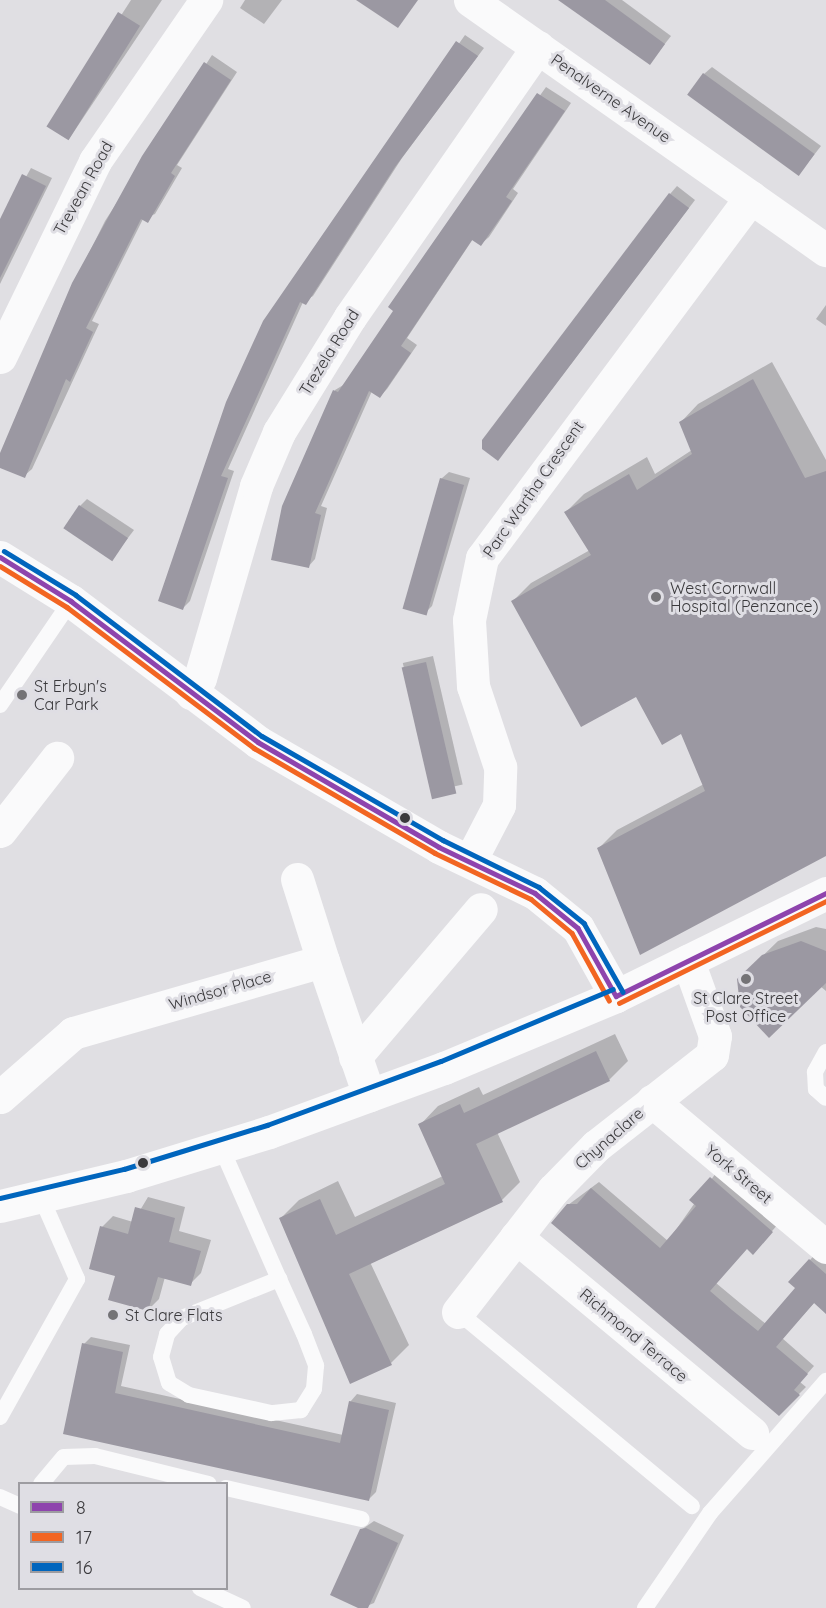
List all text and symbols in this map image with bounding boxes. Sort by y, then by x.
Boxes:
street label: Penalverne Avenue [547,50,675,146]
street label: Trevean Road [49,138,117,238]
street label: Trezela Road [295,306,363,398]
street label: Parc Wartha Crescent [479,417,587,561]
place label: West Cornwall Hospital (Penzance) [670,578,819,616]
marker: West Cornwall Hospital (Penzance) [647,588,665,606]
place label: St Erbyn's Car Park [34,676,107,714]
marker: St Erbyn's Car Park [15,688,29,702]
unlabelled marker [399,812,411,824]
street label: Windsor Place [167,966,273,1014]
marker: St Clare Street Post Office [739,972,753,986]
place label: St Clare Street Post Office [693,988,799,1026]
street label: Chynaclare [571,1103,647,1173]
street label: York Street [702,1141,776,1207]
unlabelled marker [137,1157,149,1169]
street label: Richmond Terrace [576,1284,692,1386]
place label: St Clare Flats [125,1305,223,1325]
marker: St Clare Flats [106,1308,120,1322]
legend [18,1482,228,1590]
text: 8 [76,1496,86,1519]
text: 17 [76,1526,92,1549]
text: 16 [76,1556,92,1579]

